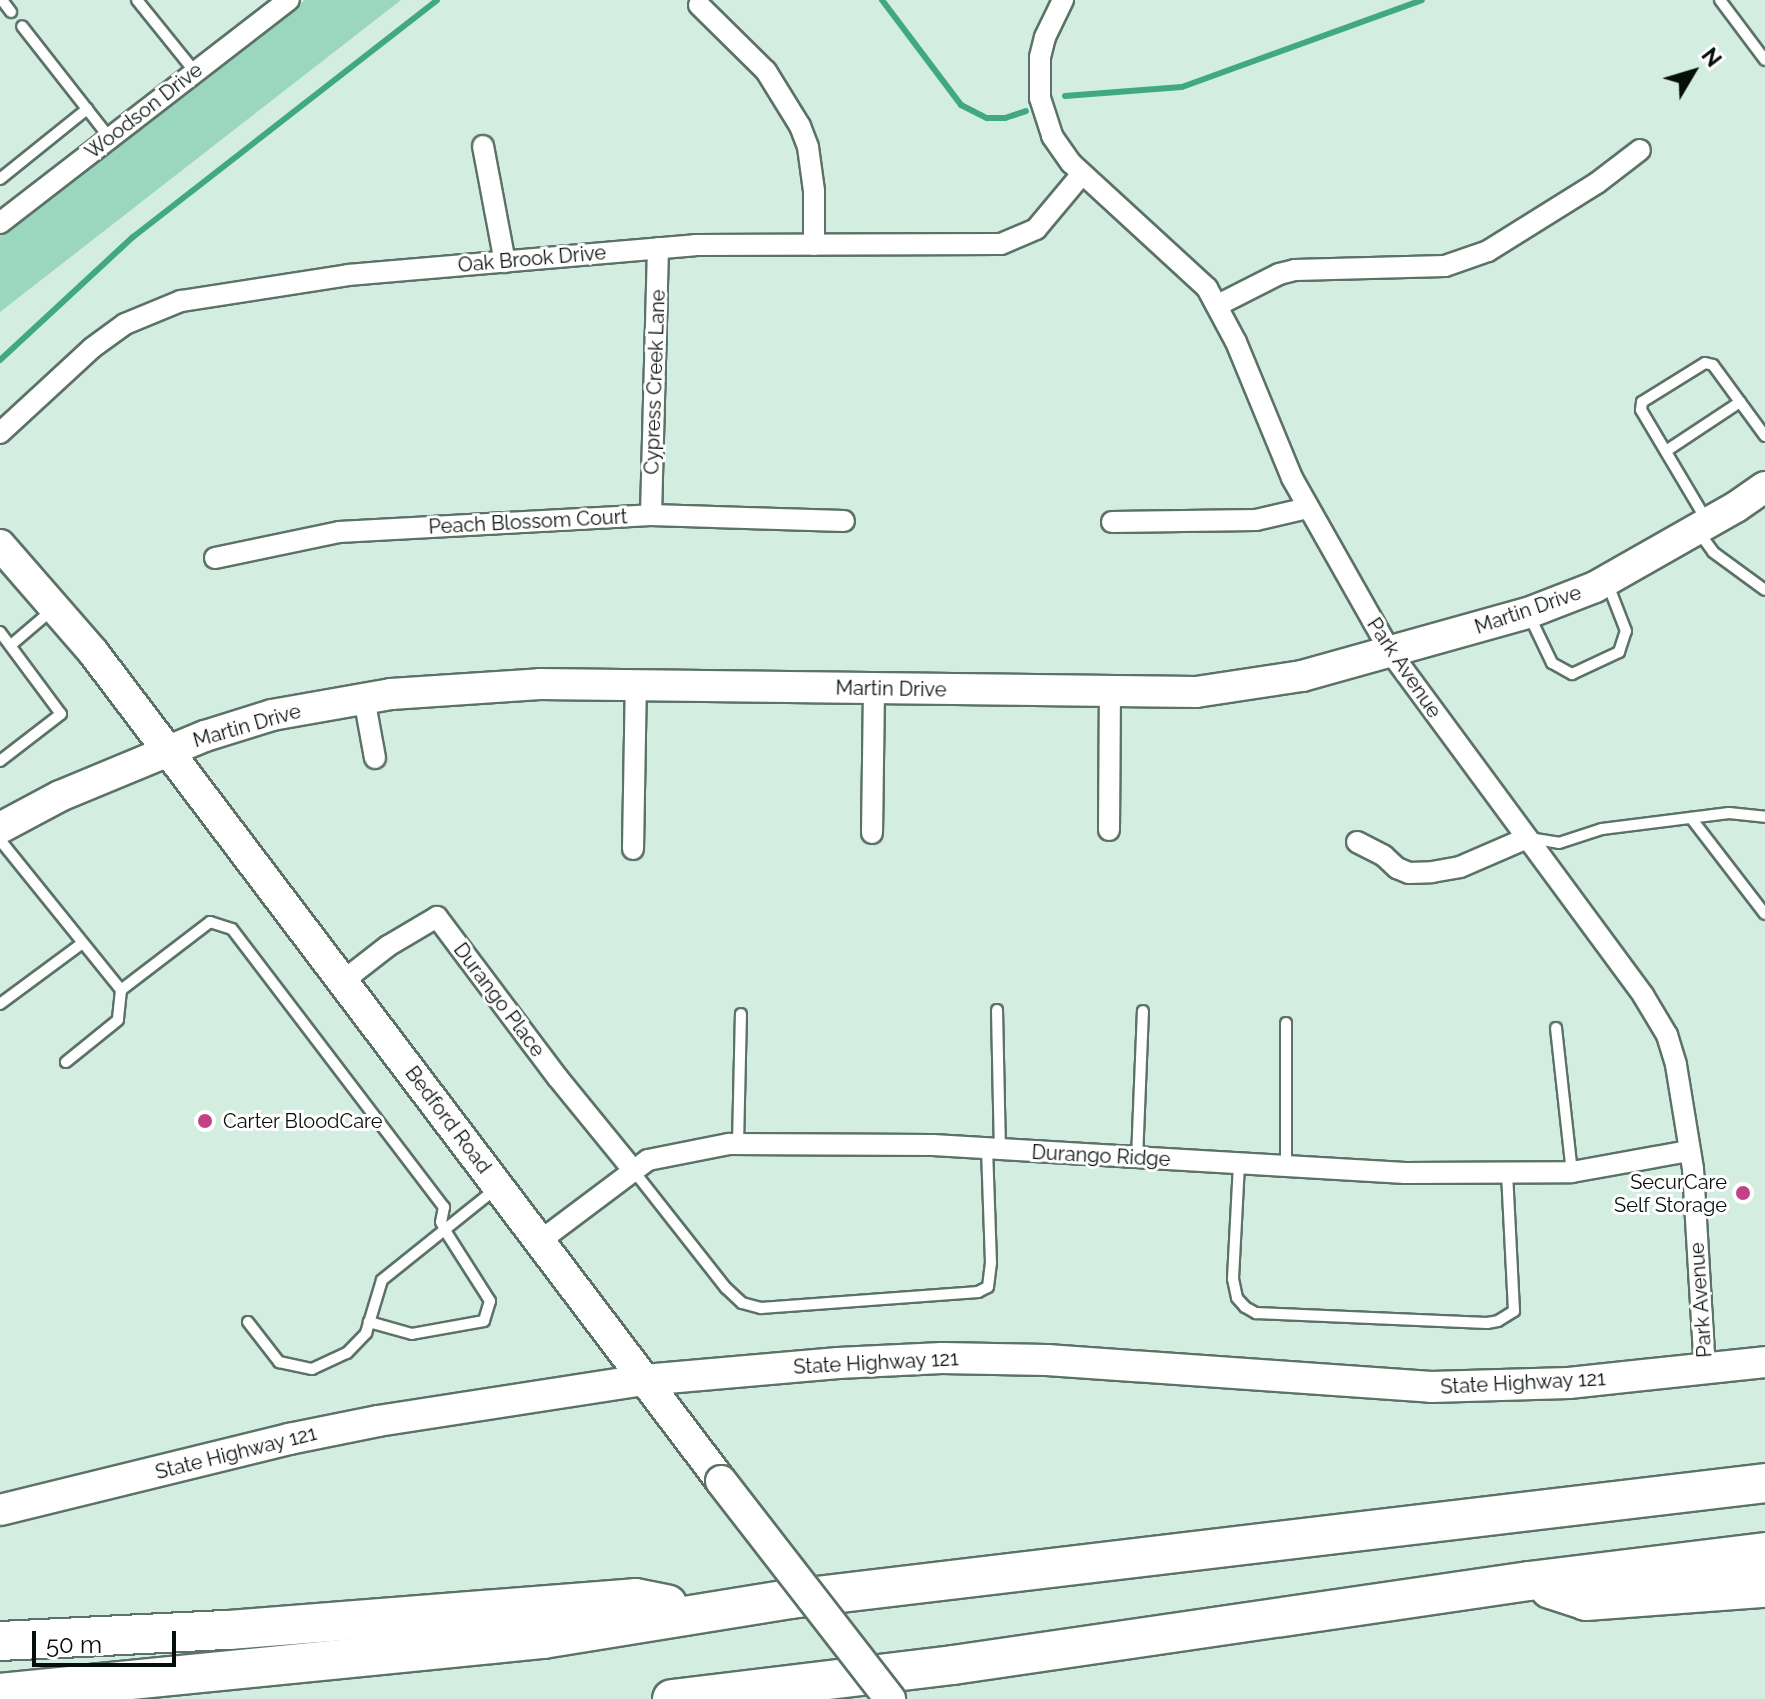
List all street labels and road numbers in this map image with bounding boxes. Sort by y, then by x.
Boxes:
street label: Woodson Drive [81,58,207,164]
street label: Oak Brook Drive [457,241,607,277]
street label: Cypress Creek Lane [640,289,670,475]
street label: Peach Blossom Court [428,505,628,539]
street label: Martin Drive [1472,581,1584,639]
street label: Park Avenue [1362,613,1446,723]
street label: Martin Drive [835,676,947,702]
street label: Martin Drive [190,699,304,753]
street label: Durango Place [448,938,550,1062]
street label: Bedford Road [400,1062,496,1178]
street label: Durango Ridge [1031,1140,1171,1172]
street label: Park Avenue [1685,1241,1717,1359]
street label: State Highway 121 [793,1347,959,1379]
street label: State Highway 121 [1440,1367,1606,1399]
street label: State Highway 121 [153,1421,319,1485]

